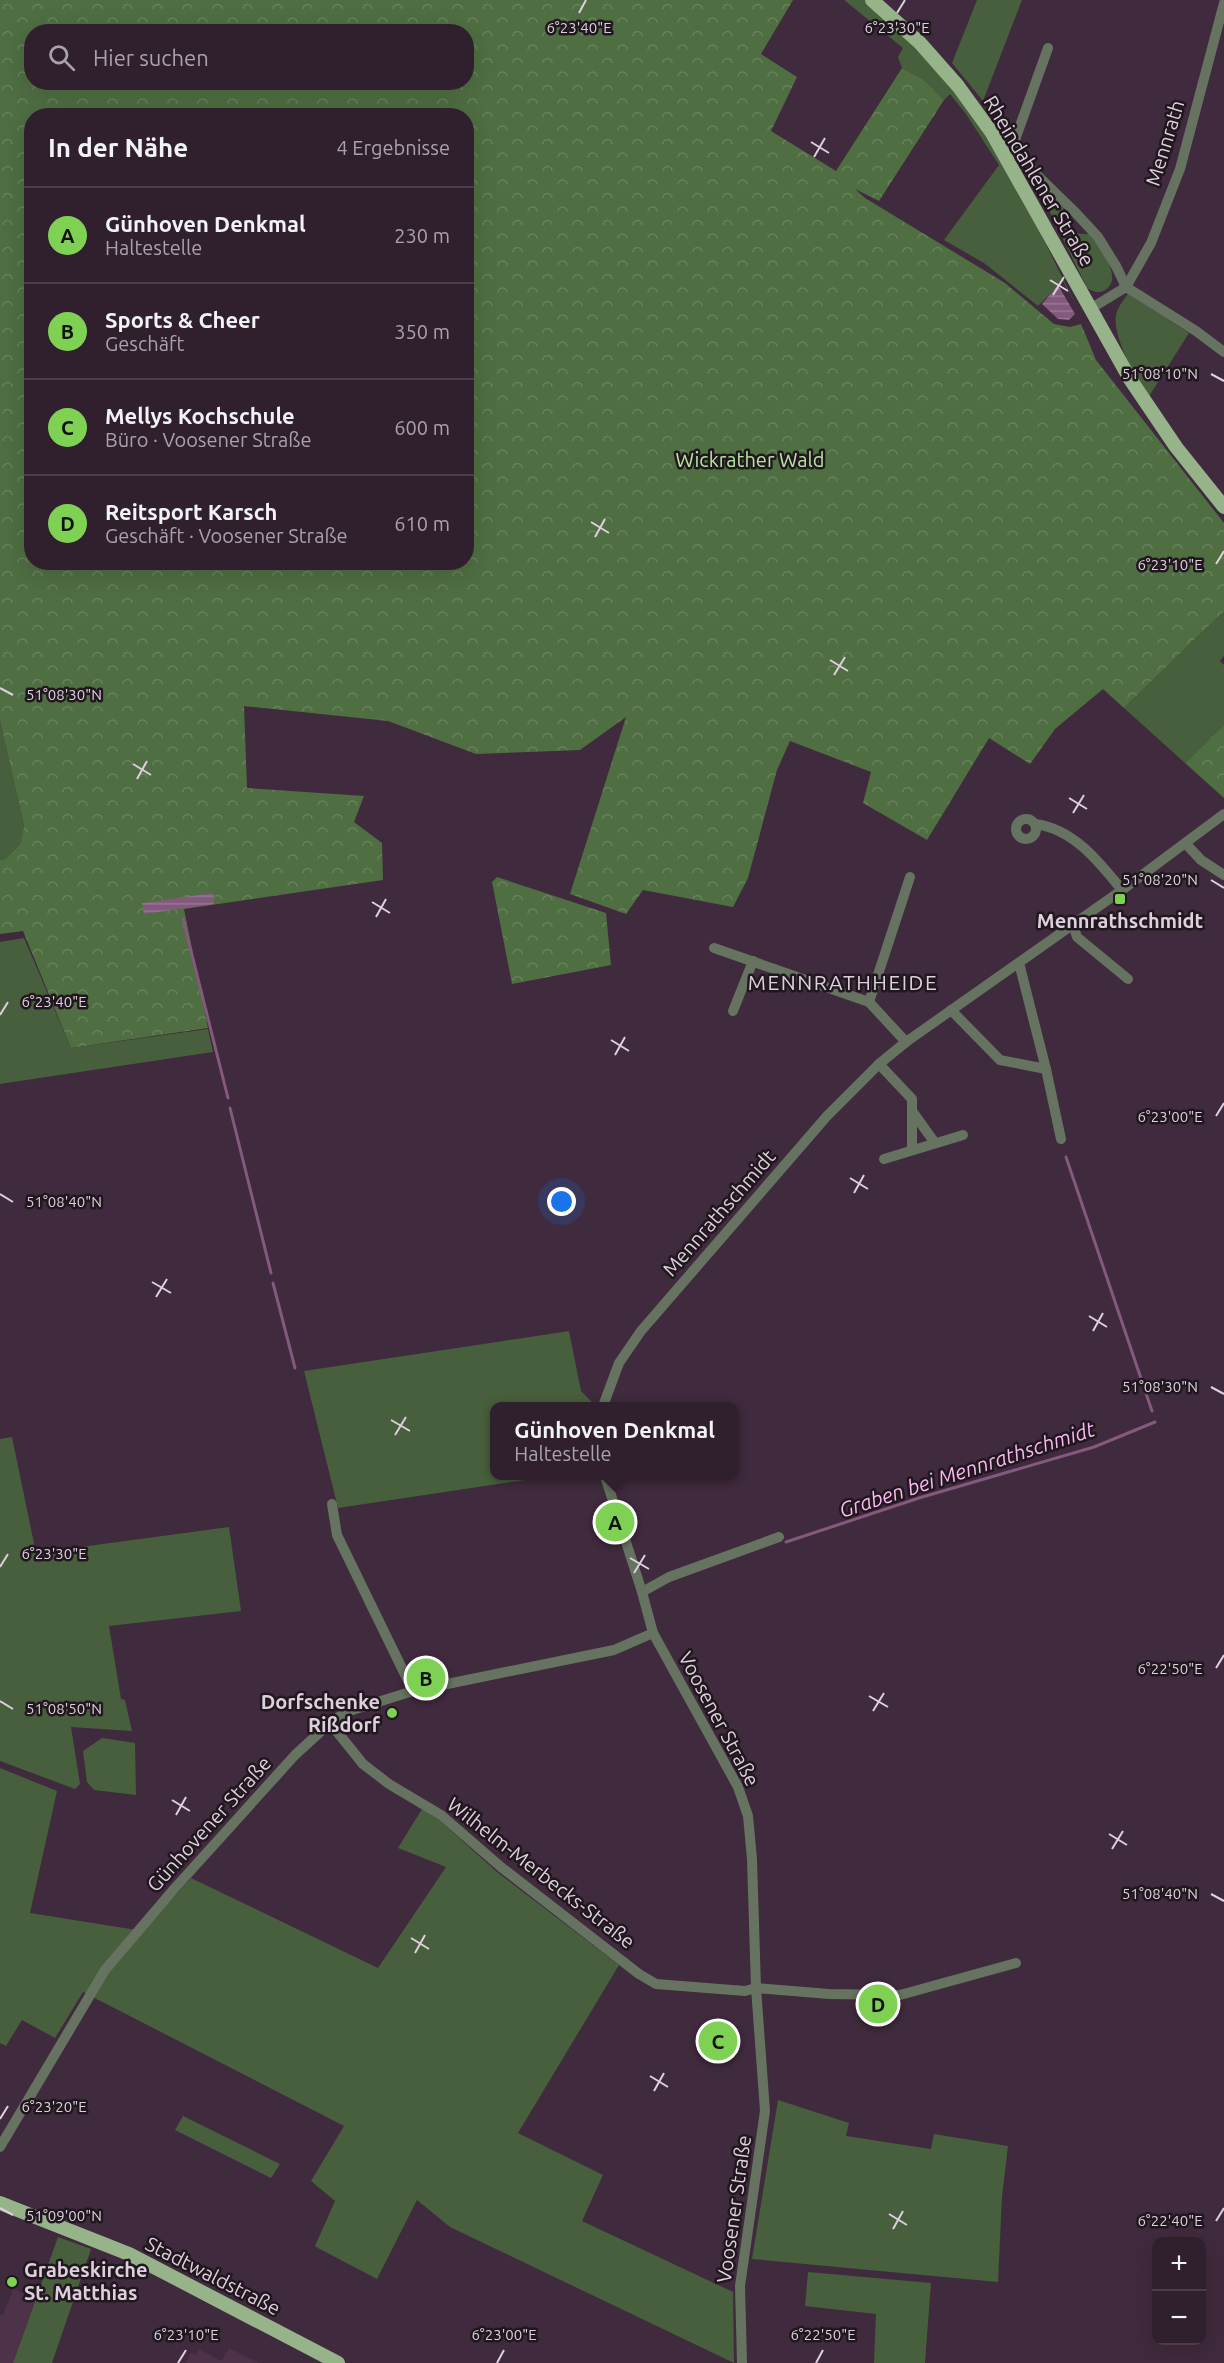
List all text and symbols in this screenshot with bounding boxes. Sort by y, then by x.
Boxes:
text: 6°23'40"E [546,19,612,36]
text: 6°23'30"E [864,19,930,36]
search box [24,24,474,90]
icon: search [45,41,78,74]
text: Hier suchen [93,45,209,70]
street label: Rheindahlener Straße [979,91,1099,270]
street label: Mennrath [1141,97,1188,188]
text: In der Nähe [48,133,188,162]
text: 4 Ergebnisse [336,136,450,159]
text: Günhoven Denkmal [105,211,306,236]
text: A [60,224,75,247]
text: 230 m [394,224,450,247]
text: Haltestelle [105,236,202,259]
text: Sports & Cheer [105,307,260,332]
text: B [61,320,74,343]
text: 350 m [394,320,450,343]
text: Geschäft [105,332,184,355]
text: 51°08'10"N [1122,365,1198,382]
text: Mellys Kochschule [105,403,295,428]
text: C [61,416,74,439]
text: 600 m [394,416,450,439]
text: Büro · Voosener Straße [105,428,311,451]
park label: Wickrather Wald [676,448,824,471]
text: Reitsport Karsch [105,499,277,524]
text: D [60,512,75,535]
text: 610 m [394,512,450,535]
text: Geschäft · Voosener Straße [105,524,348,547]
text: 6°23'10"E [1137,556,1203,573]
text: 51°08'30"N [26,686,102,703]
text: 51°08'20"N [1122,871,1198,888]
marker: Mennrathschmidt [1113,892,1127,906]
place label: Mennrathschmidt [1037,909,1204,932]
district label: MENNRATHHEIDE [748,970,938,994]
text: 6°23'40"E [21,993,87,1010]
text: 6°23'00"E [1137,1108,1203,1125]
street label: Mennrathschmidt [658,1145,780,1280]
your location [547,1187,576,1216]
text: 51°08'40"N [26,1193,102,1210]
text: 51°08'30"N [1122,1378,1198,1395]
popup [490,1402,739,1480]
water label: Graben bei Mennrathschmidt [836,1416,1098,1522]
text: Günhoven Denkmal [514,1417,715,1442]
text: Haltestelle [514,1442,612,1465]
pin: A [596,1500,634,1544]
text: 6°23'30"E [21,1545,87,1562]
street label: Voosener Straße [674,1648,765,1790]
pin: B [406,1656,446,1700]
text: 6°22'50"E [1137,1660,1203,1677]
place label: Dorfschenke Rißdorf [261,1690,381,1736]
text: 51°08'50"N [26,1700,102,1717]
marker: Dorfschenke Rißdorf [385,1706,399,1720]
street label: Günhovener Straße [142,1751,275,1896]
street label: Wilhelm-Merbecks-Straße [443,1792,640,1953]
text: 51°08'40"N [1122,1885,1198,1902]
pin: D [858,1982,898,2026]
pin: C [698,2018,738,2064]
text: 6°23'20"E [21,2098,87,2115]
street label: Voosener Straße [712,2134,755,2284]
text: 51°09'00"N [26,2207,102,2224]
text: 6°22'40"E [1137,2212,1203,2229]
street label: Stadtwaldstraße [142,2232,285,2319]
map controls [1152,2237,1206,2345]
button: + [1152,2237,1206,2291]
place label: Grabeskirche St. Matthias [24,2258,148,2304]
marker: Grabeskirche St. Matthias [5,2275,19,2289]
button: − [1152,2291,1206,2345]
text: 6°23'10"E [153,2326,219,2343]
text: 6°23'00"E [471,2326,537,2343]
text: 6°22'50"E [790,2326,856,2343]

